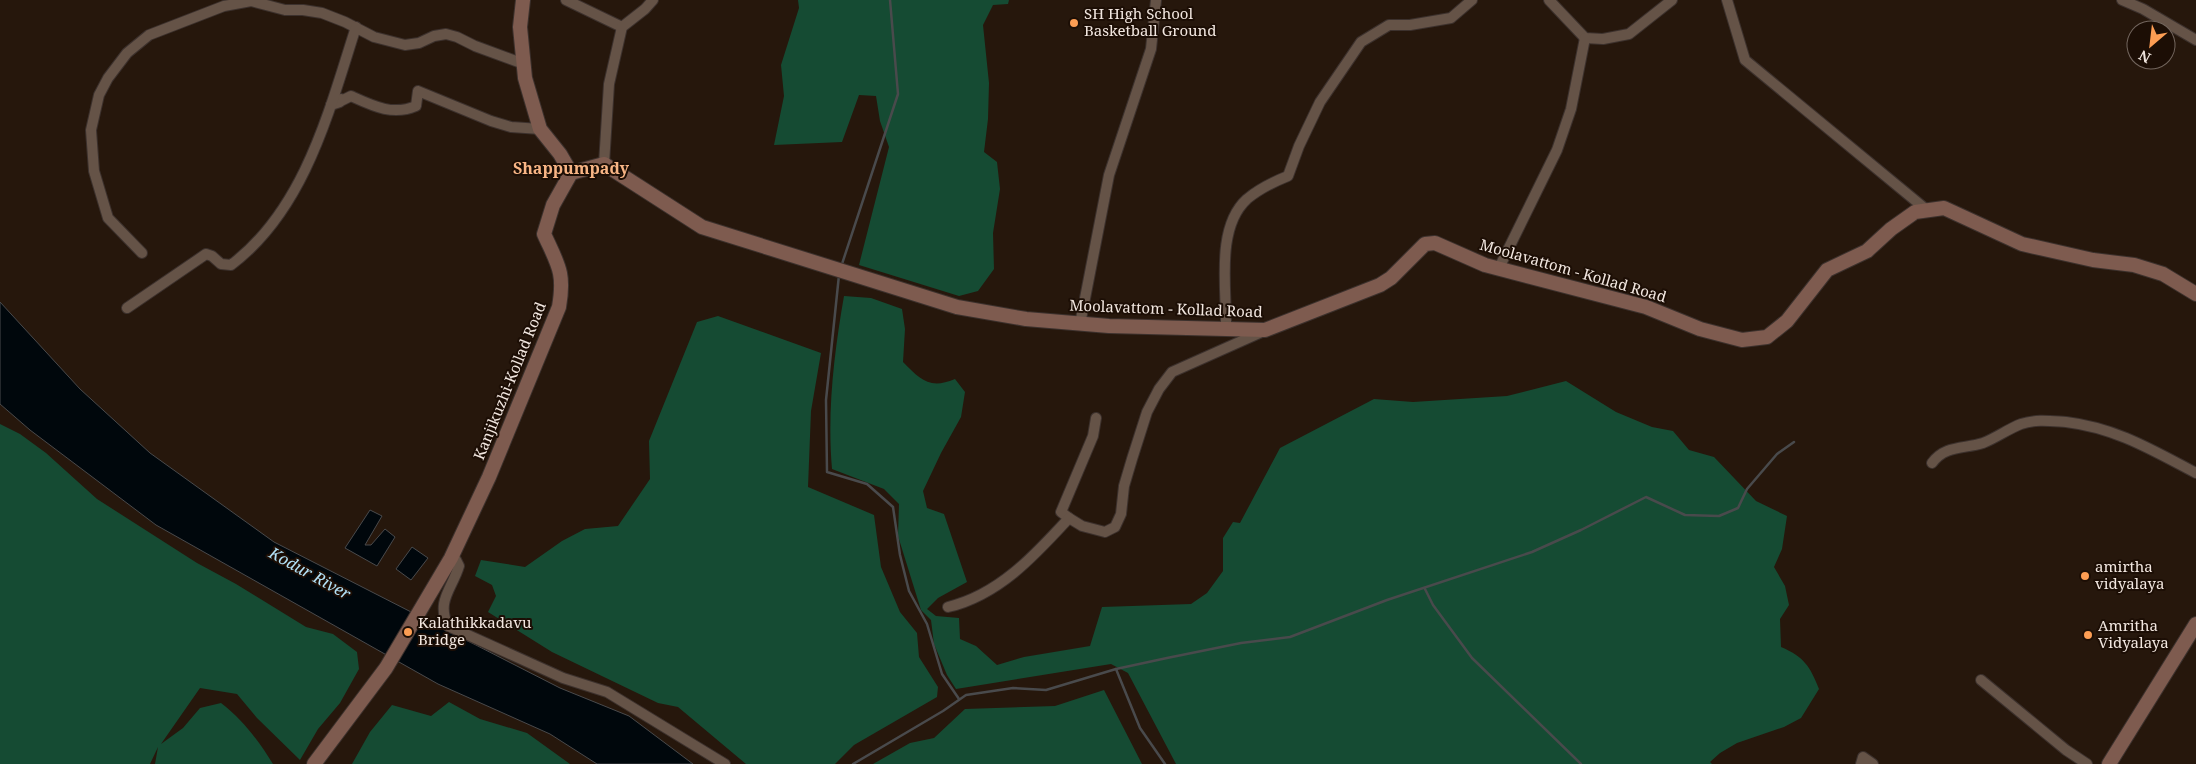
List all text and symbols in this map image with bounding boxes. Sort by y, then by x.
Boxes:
place label: SH High School Basketball Ground [1084,3,1217,40]
marker: SH High School Basketball Ground [1068,17,1080,29]
north arrow [2126,20,2176,70]
text: N [2135,46,2154,68]
district label: Shappumpady [513,157,630,179]
street label: Moolavattom - Kollad Road [1478,234,1669,306]
street label: Moolavattom - Kollad Road [1069,295,1263,321]
street label: Kanjikuzhi-Kollad Road [468,299,550,463]
water label: Kodur River [264,541,355,605]
place label: amirtha vidyalaya [2095,556,2164,593]
marker: amirtha vidyalaya [2079,570,2091,582]
place label: Kalathikkadavu Bridge [418,612,532,649]
place label: Amritha Vidyalaya [2098,615,2169,652]
marker: Kalathikkadavu Bridge [402,626,414,638]
marker: Amritha Vidyalaya [2082,629,2094,641]

